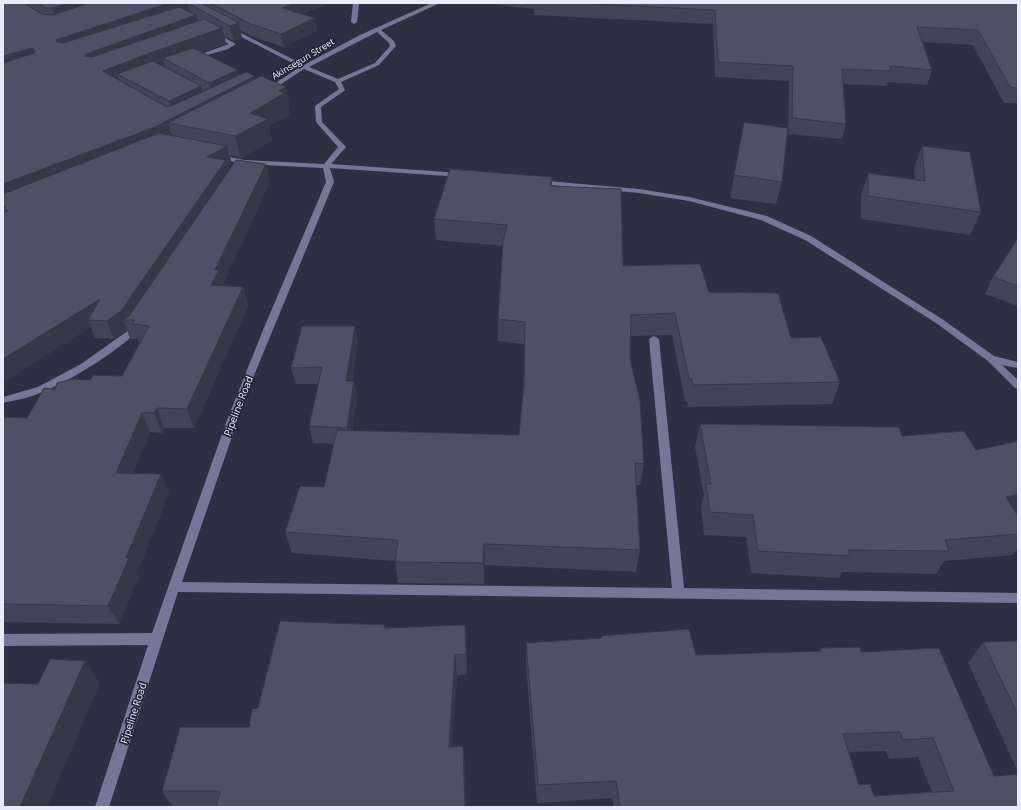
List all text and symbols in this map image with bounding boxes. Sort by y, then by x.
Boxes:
street label: Akinsegun Street [269,35,337,82]
street label: Pipeline Road [220,374,256,438]
street label: Pipeline Road [117,681,149,745]

